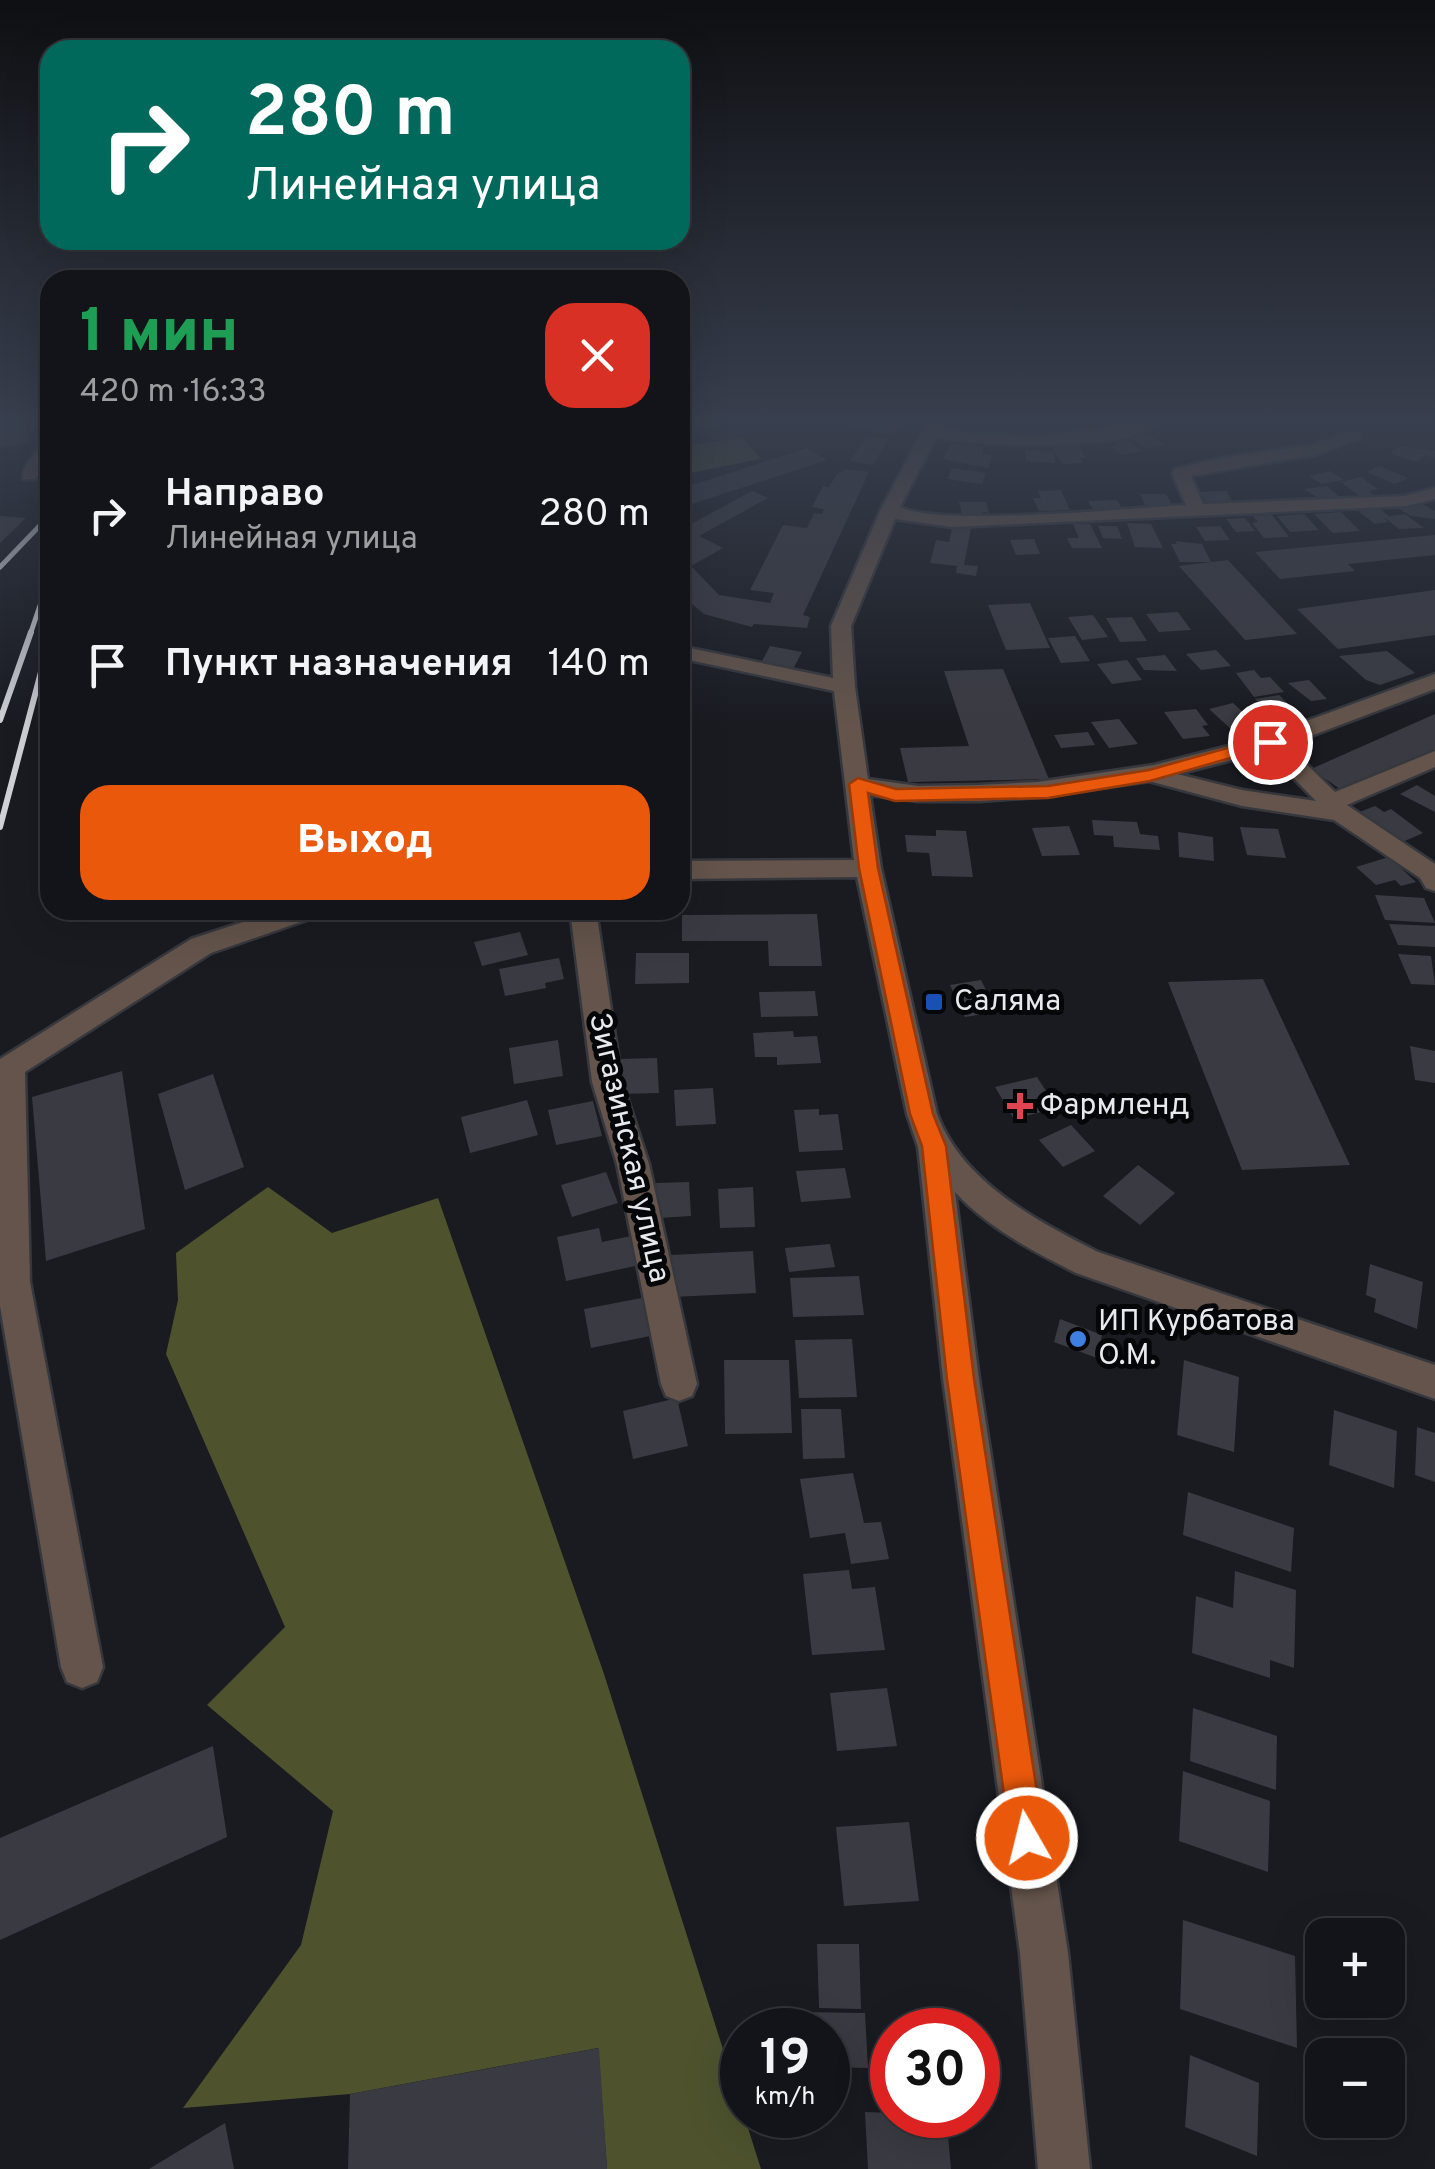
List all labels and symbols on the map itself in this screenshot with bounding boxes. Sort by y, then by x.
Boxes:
pin [1228,700,1313,785]
place label: Саляма [954,984,1061,1021]
marker: Саляма [923,991,945,1013]
street label: Зигазинская улица [579,1010,677,1286]
place label: Фармленд [1040,1088,1190,1125]
marker: Фармленд [1009,1095,1031,1117]
place label: ИП Курбатова О.М. [1098,1304,1295,1375]
marker: ИП Курбатова О.М. [1067,1328,1089,1350]
position arrow [975,1786,1079,1890]
speed limit sign: 30 [870,2008,1000,2138]

